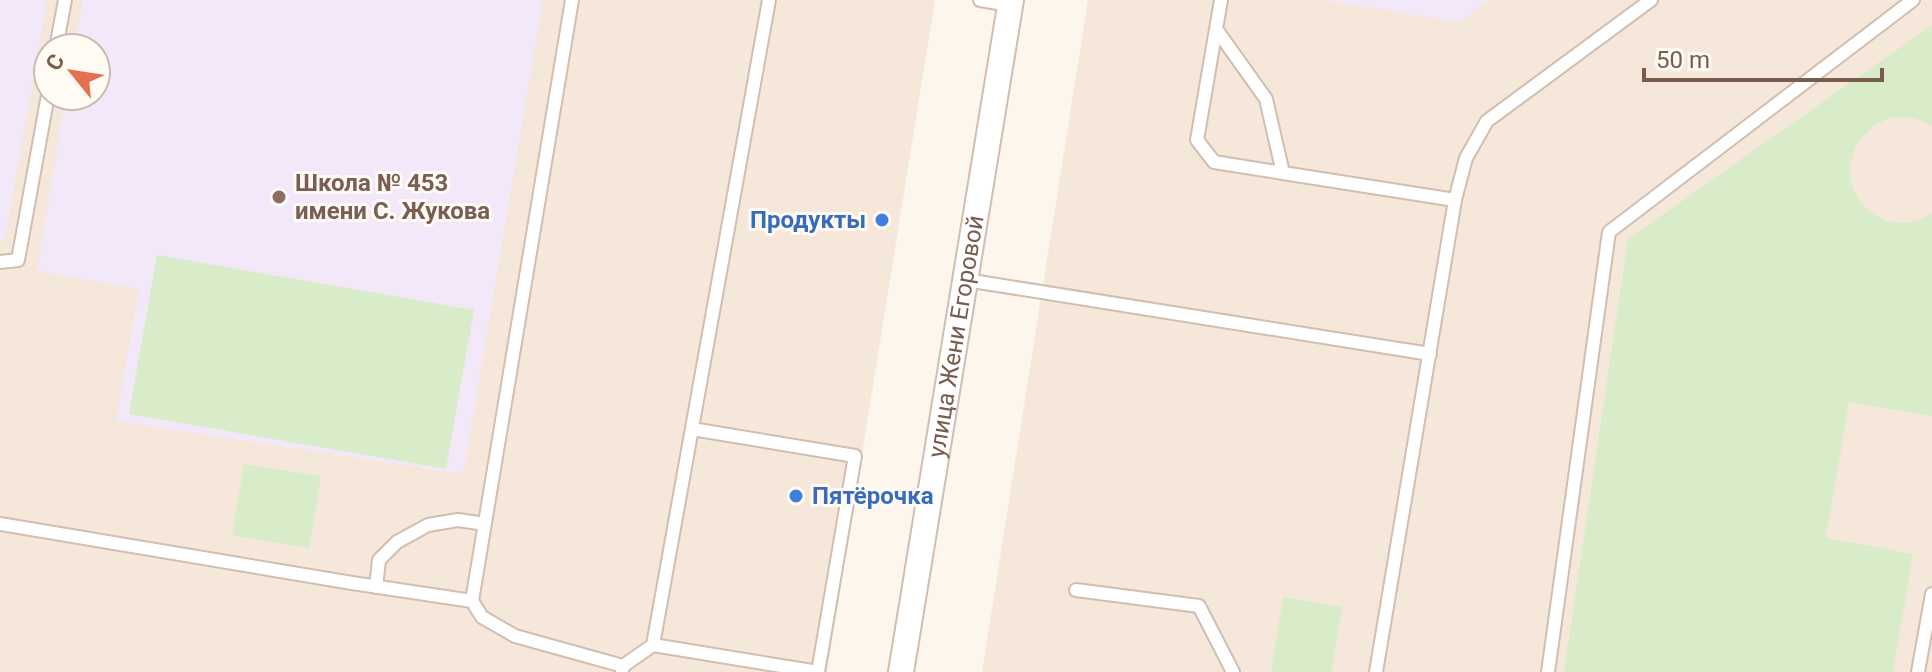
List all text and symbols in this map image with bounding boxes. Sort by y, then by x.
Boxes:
north arrow [32,32,112,112]
scale bar [1644,32,1882,82]
text: 50 m [1656,46,1710,74]
text: С [41,50,70,75]
place label: Школа № 453 имени С. Жукова [295,169,490,225]
marker: Школа № 453 имени С. Жукова [270,188,288,206]
place label: Продукты [750,206,866,234]
marker: Продукты [873,211,891,229]
street label: улица Жени Егоровой [922,213,990,460]
place label: Пятёрочка [812,482,934,510]
marker: Пятёрочка [787,487,805,505]

